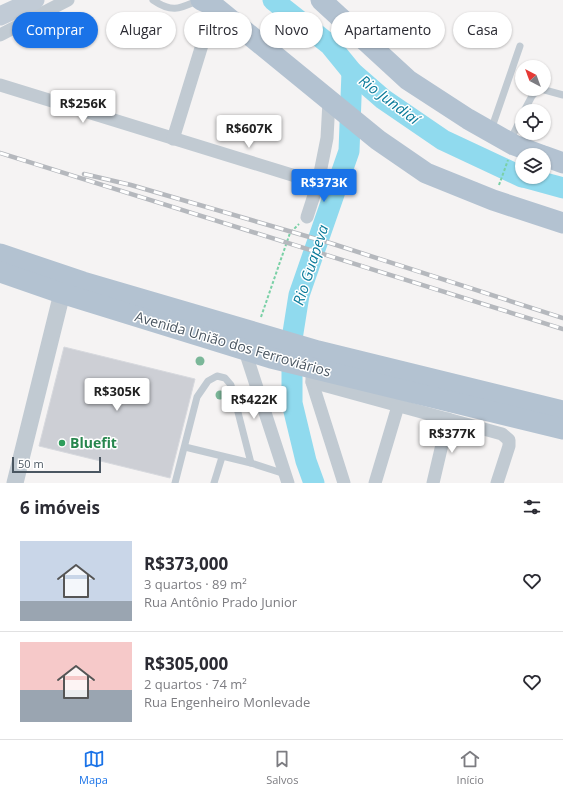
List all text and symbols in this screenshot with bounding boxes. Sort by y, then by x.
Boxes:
chip: Comprar [12,12,98,48]
chip: Alugar [106,12,176,48]
chip: Filtros [184,12,252,48]
chip: Novo [260,12,323,48]
chip: Apartamento [331,12,445,48]
chip: Casa [453,12,512,48]
north arrow [515,60,551,96]
map controls [515,60,551,184]
water label: Rio Jundiaí [355,70,426,130]
pin: R$256K [50,90,116,124]
text: R$256K [60,94,106,112]
button: locate [515,104,551,140]
pin: R$607K [216,115,282,149]
text: R$607K [226,119,272,137]
button: layers [515,148,551,184]
pin: R$373K [291,169,357,203]
text: R$373K [301,173,347,191]
water label: Rio Guapeva [288,221,333,308]
street label: Avenida União dos Ferroviários [133,306,334,381]
pin: R$305K [84,378,150,412]
text: R$305K [94,382,140,400]
pin: R$422K [221,386,287,420]
text: R$422K [231,390,277,408]
pin: R$377K [419,420,485,454]
text: R$377K [429,424,475,442]
place label: Bluefit [70,433,117,452]
marker: Bluefit [57,438,67,448]
scale bar [12,455,101,474]
text: 50 m [18,456,44,471]
text: 6 imóveis [20,496,100,519]
icon: filters [521,496,543,518]
text: R$373,000 [144,552,228,575]
icon: home [52,557,100,605]
icon: heart [521,570,543,592]
text: 3 quartos · 89 m² [144,575,247,593]
text: Rua Antônio Prado Junior [144,593,297,611]
text: R$305,000 [144,652,228,675]
icon: home [52,658,100,706]
icon: heart [521,671,543,693]
text: 2 quartos · 74 m² [144,675,247,693]
text: Rua Engenheiro Monlevade [144,693,310,711]
tab: Mapa [79,748,108,787]
tab: Salvos [266,748,298,787]
tab: Início [457,748,484,787]

